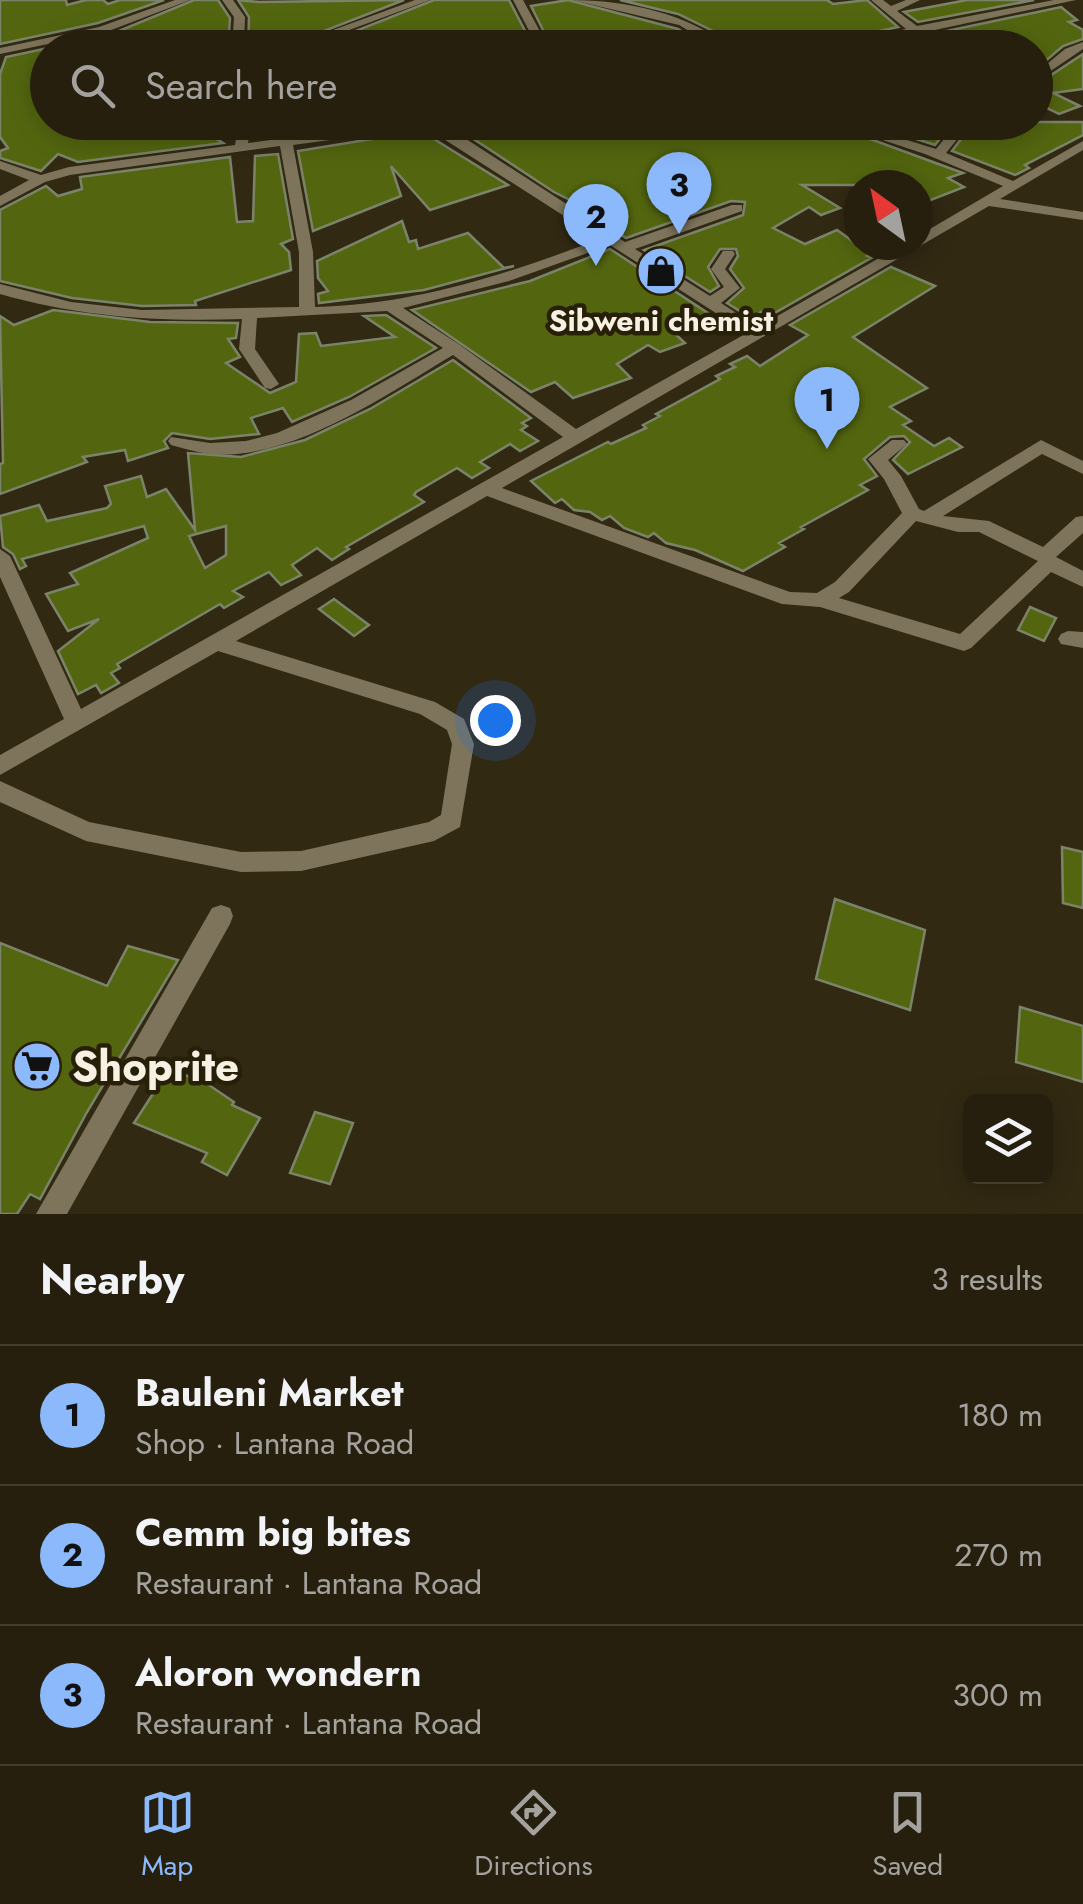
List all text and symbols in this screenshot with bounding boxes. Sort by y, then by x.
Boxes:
search box [30,30,1053,140]
icon: search [65,58,120,113]
text: Search here [145,58,337,113]
pin: 3 [646,152,712,234]
north arrow [843,170,933,260]
pin: 2 [564,184,628,266]
shop icon: Sibweni chemist [635,245,687,297]
place label: Sibweni chemist [549,299,774,342]
pin: 1 [794,366,860,449]
your location [470,695,521,746]
place label: Shoprite [72,1036,239,1097]
supermarket icon: Shoprite [11,1040,63,1092]
map controls [963,1094,1053,1184]
button: layers [963,1094,1053,1184]
text: Nearby [40,1249,184,1310]
text: 3 results [931,1256,1043,1302]
text: Bauleni Market [135,1365,404,1420]
text: 1 [64,1392,81,1438]
text: 180 m [957,1392,1043,1438]
text: Shop · Lantana Road [135,1420,414,1466]
text: Cemm big bites [135,1505,411,1560]
text: 2 [62,1532,83,1578]
text: 270 m [954,1532,1043,1578]
text: Restaurant · Lantana Road [135,1560,482,1606]
text: Aloron wondern [135,1645,422,1700]
text: 3 [63,1672,82,1718]
text: 300 m [953,1672,1043,1718]
text: Restaurant · Lantana Road [135,1700,482,1746]
tab: Map [140,1785,195,1886]
tab: Directions [474,1785,593,1886]
tab: Saved [872,1785,943,1886]

